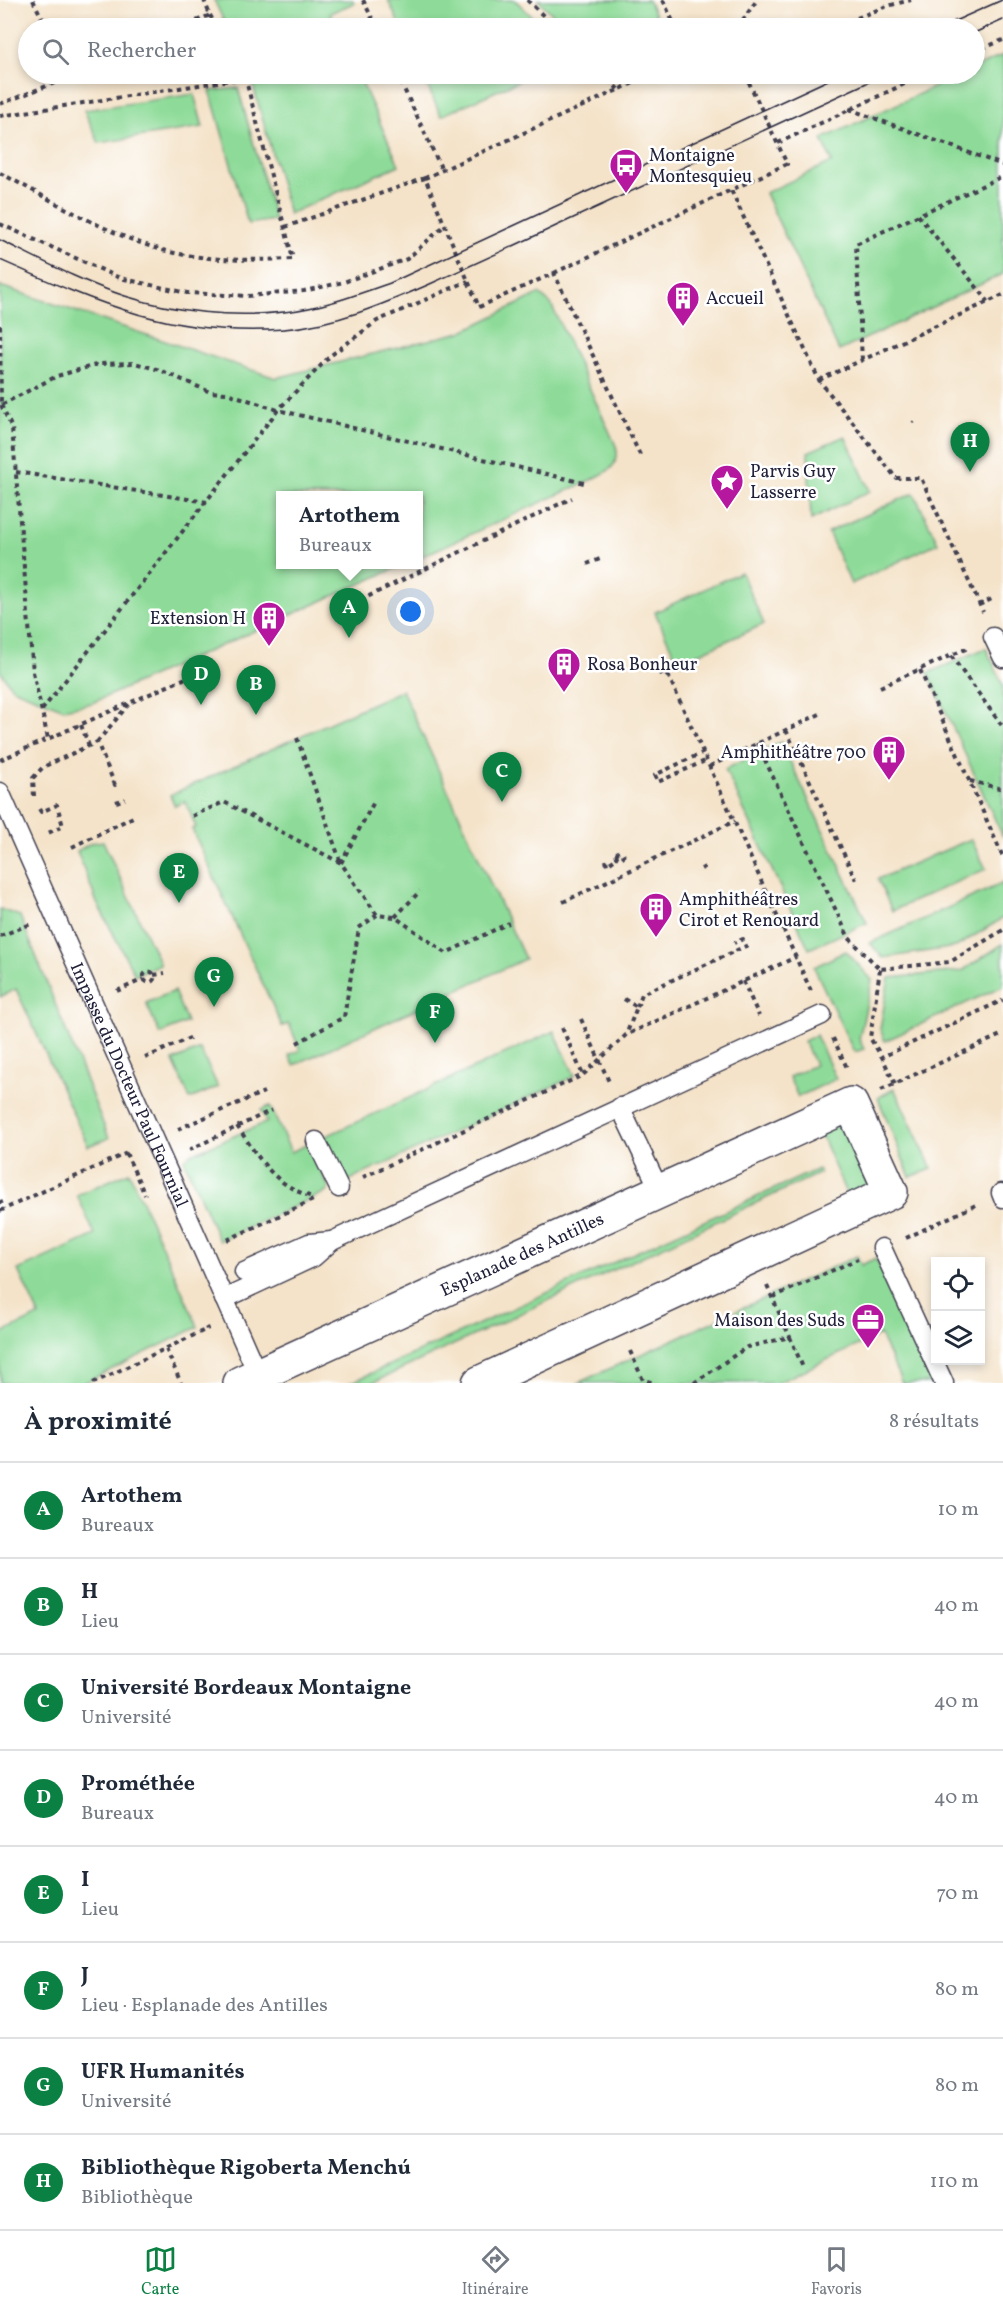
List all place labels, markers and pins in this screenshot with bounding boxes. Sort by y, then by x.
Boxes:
place label: Montaigne Montesquieu [649,144,752,190]
bus stop icon: Montaigne Montesquieu [608,147,644,194]
building icon: Accueil [665,280,701,327]
place label: Accueil [706,287,764,312]
pin: H [950,422,990,472]
place label: Parvis Guy Lasserre [750,460,836,506]
place icon: Parvis Guy Lasserre [709,463,745,510]
pin: A [330,588,368,638]
building icon: Extension H [251,600,287,647]
place label: Extension H [150,607,246,632]
building icon: Rosa Bonheur [546,646,582,693]
place label: Rosa Bonheur [587,653,698,678]
pin: D [182,656,220,705]
pin: B [236,666,276,715]
building icon: Amphithéâtre 700 [871,734,907,781]
place label: Amphithéâtre 700 [721,741,866,766]
pin: C [482,752,522,802]
pin: E [160,854,198,903]
place label: Amphithéâtres Cirot et Renouard [679,888,819,934]
building icon: Amphithéâtres Cirot et Renouard [638,891,674,938]
pin: G [194,958,234,1007]
pin: F [416,994,454,1043]
office icon: Maison des Suds [850,1302,886,1349]
place label: Maison des Suds [714,1309,845,1334]

